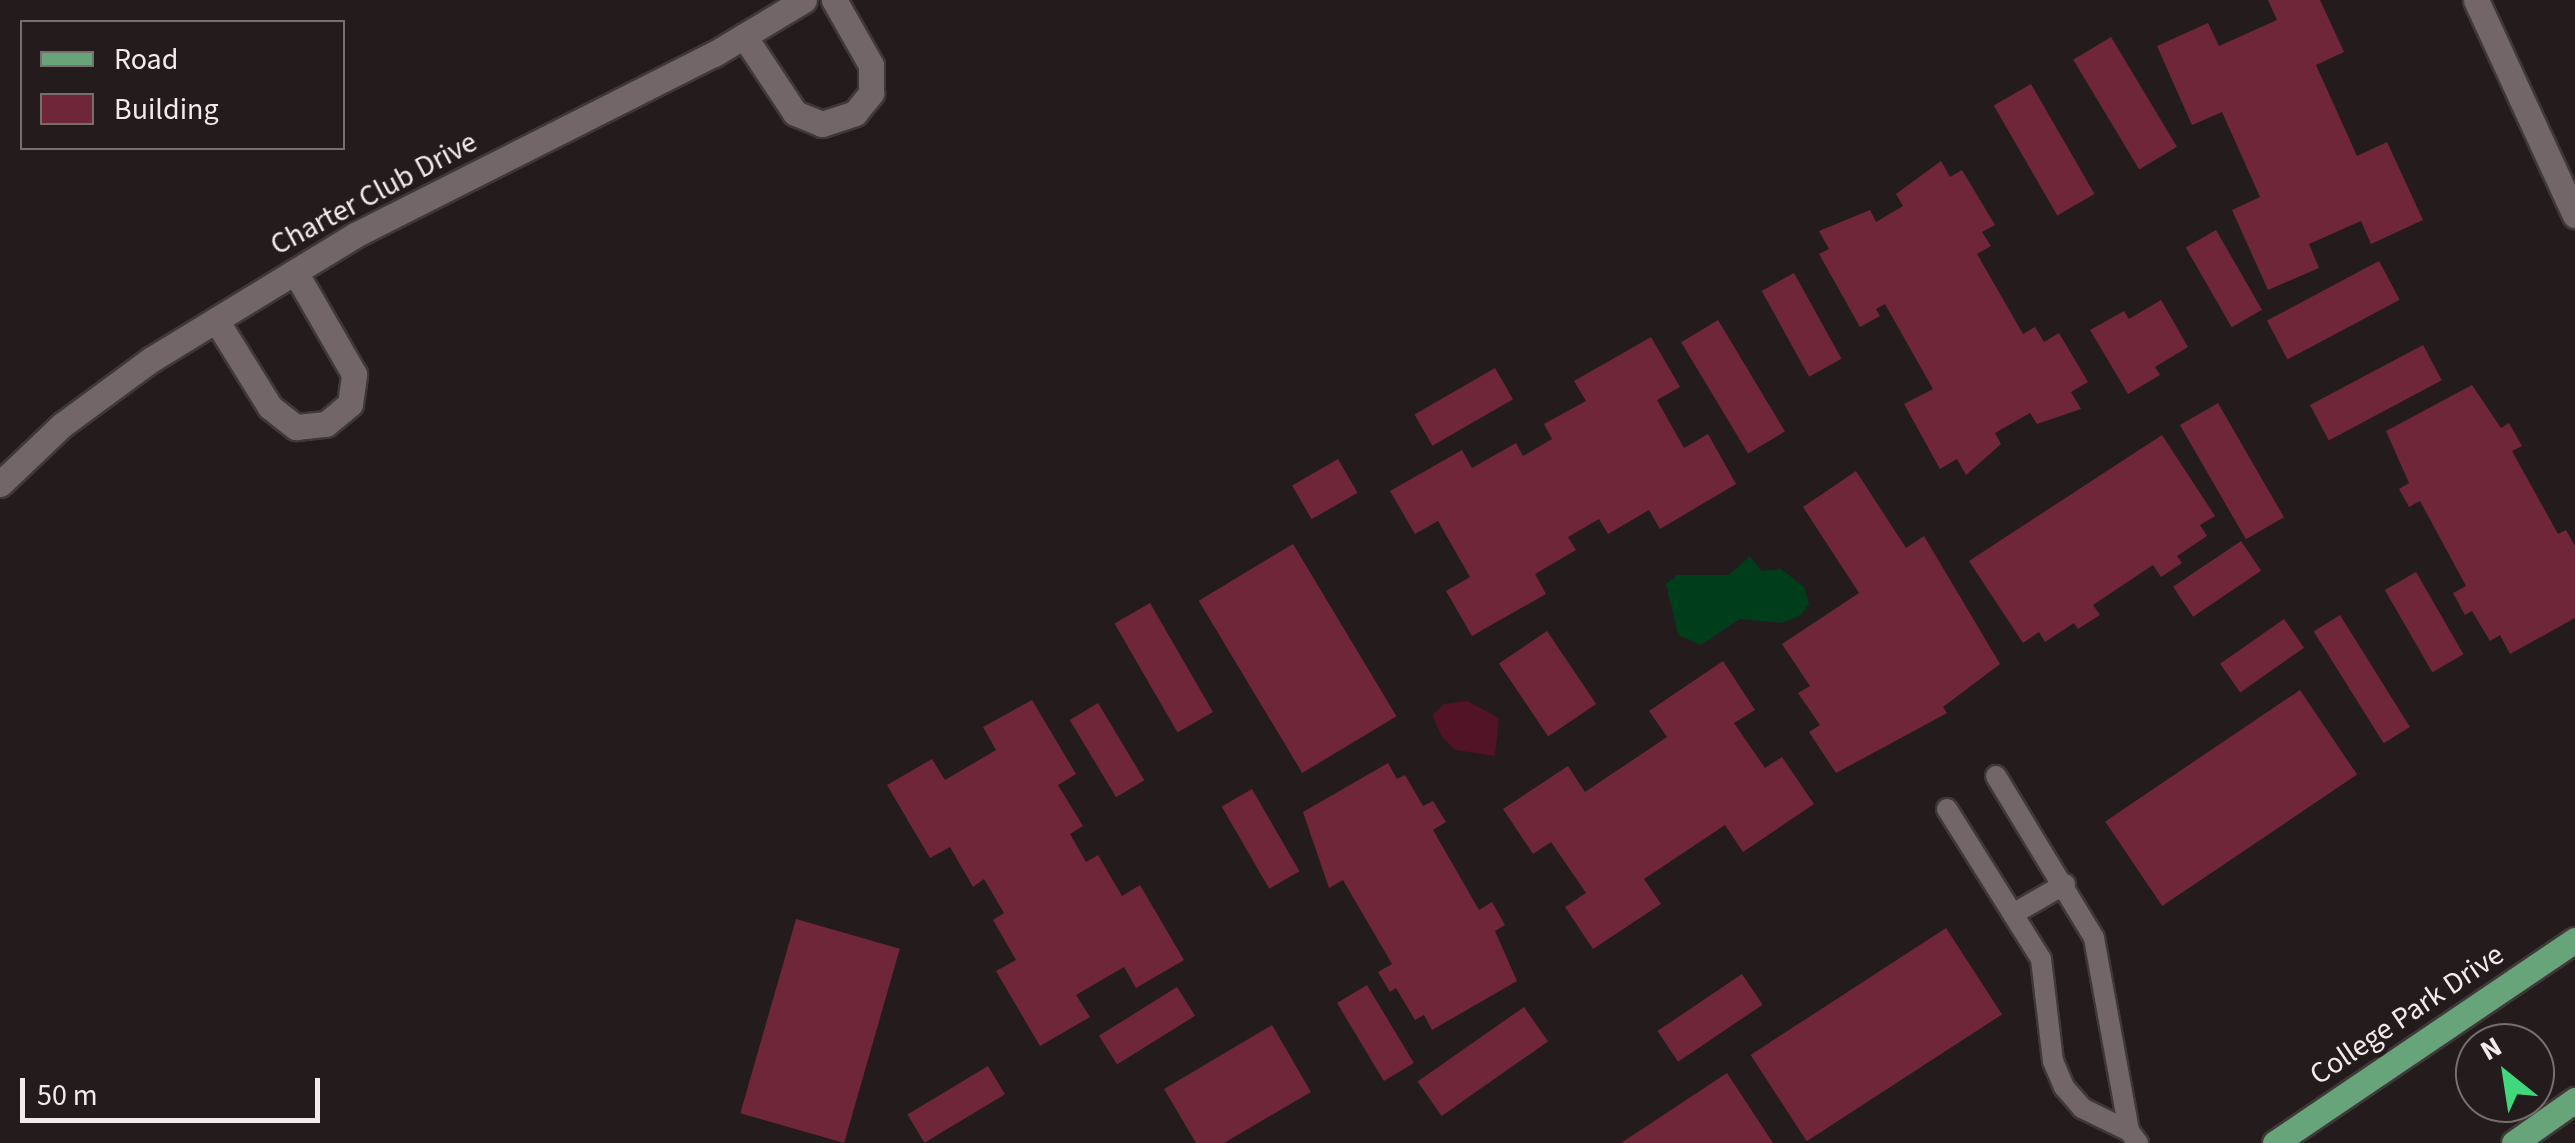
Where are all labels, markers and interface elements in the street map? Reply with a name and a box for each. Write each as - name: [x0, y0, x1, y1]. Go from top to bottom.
- legend: [20, 20, 345, 150]
- text: Road: [114, 38, 178, 81]
- text: Building: [114, 88, 219, 131]
- street label: Charter Club Drive: [265, 124, 483, 264]
- street label: College Park Drive: [2303, 937, 2511, 1093]
- north arrow: [2455, 1023, 2555, 1123]
- text: N: [2473, 1027, 2509, 1071]
- scale bar: [25, 1058, 325, 1120]
- text: 50 m: [37, 1074, 98, 1117]

